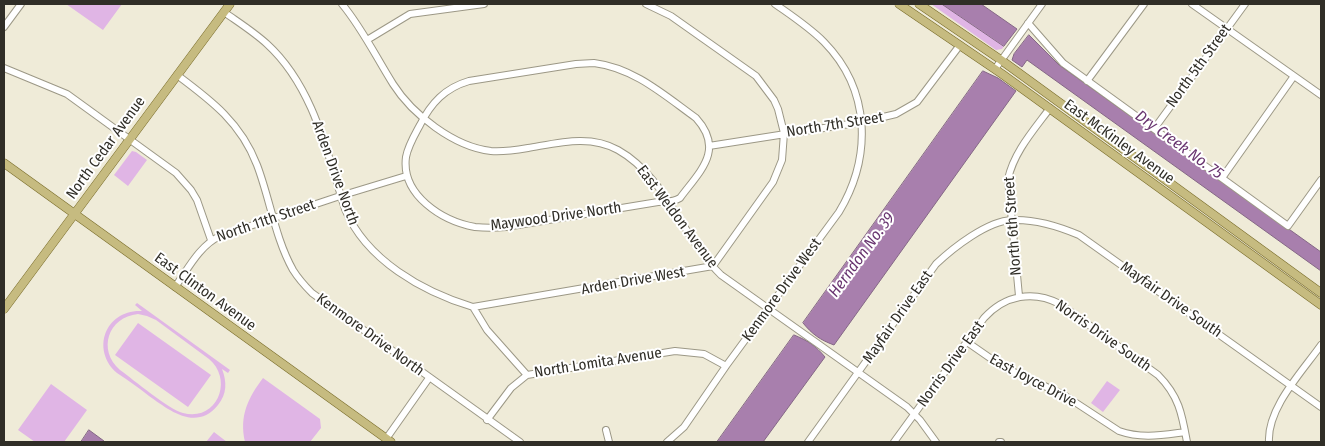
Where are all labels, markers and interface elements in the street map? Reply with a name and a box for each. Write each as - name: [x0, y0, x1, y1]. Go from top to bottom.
- street label: North 5th Street: [1163, 21, 1235, 111]
- street label: North Cedar Avenue: [63, 93, 149, 203]
- street label: East McKinley Avenue: [1060, 96, 1178, 188]
- water label: Dry Creek No. 75: [1131, 107, 1227, 183]
- street label: North 7th Street: [785, 108, 885, 142]
- street label: Arden Drive North: [308, 118, 362, 228]
- street label: East Weldon Avenue: [633, 162, 721, 272]
- street label: North 6th Street: [1001, 176, 1025, 276]
- street label: North 11th Street: [214, 196, 318, 246]
- street label: Maywood Drive North: [489, 199, 623, 235]
- water label: Herndon No. 39: [825, 209, 899, 301]
- street label: Kenmore Drive West: [738, 235, 826, 345]
- street label: East Clinton Avenue: [151, 249, 259, 335]
- street label: Mayfair Drive South: [1117, 258, 1225, 342]
- street label: Arden Drive West: [580, 263, 686, 299]
- street label: Mayfair Drive East: [859, 267, 937, 367]
- street label: Kenmore Drive North: [313, 290, 427, 380]
- street label: Norris Drive South: [1052, 296, 1154, 376]
- street label: Norris Drive East: [914, 318, 988, 410]
- street label: North Lomita Avenue: [533, 344, 663, 382]
- street label: East Joyce Drive: [986, 350, 1080, 412]

